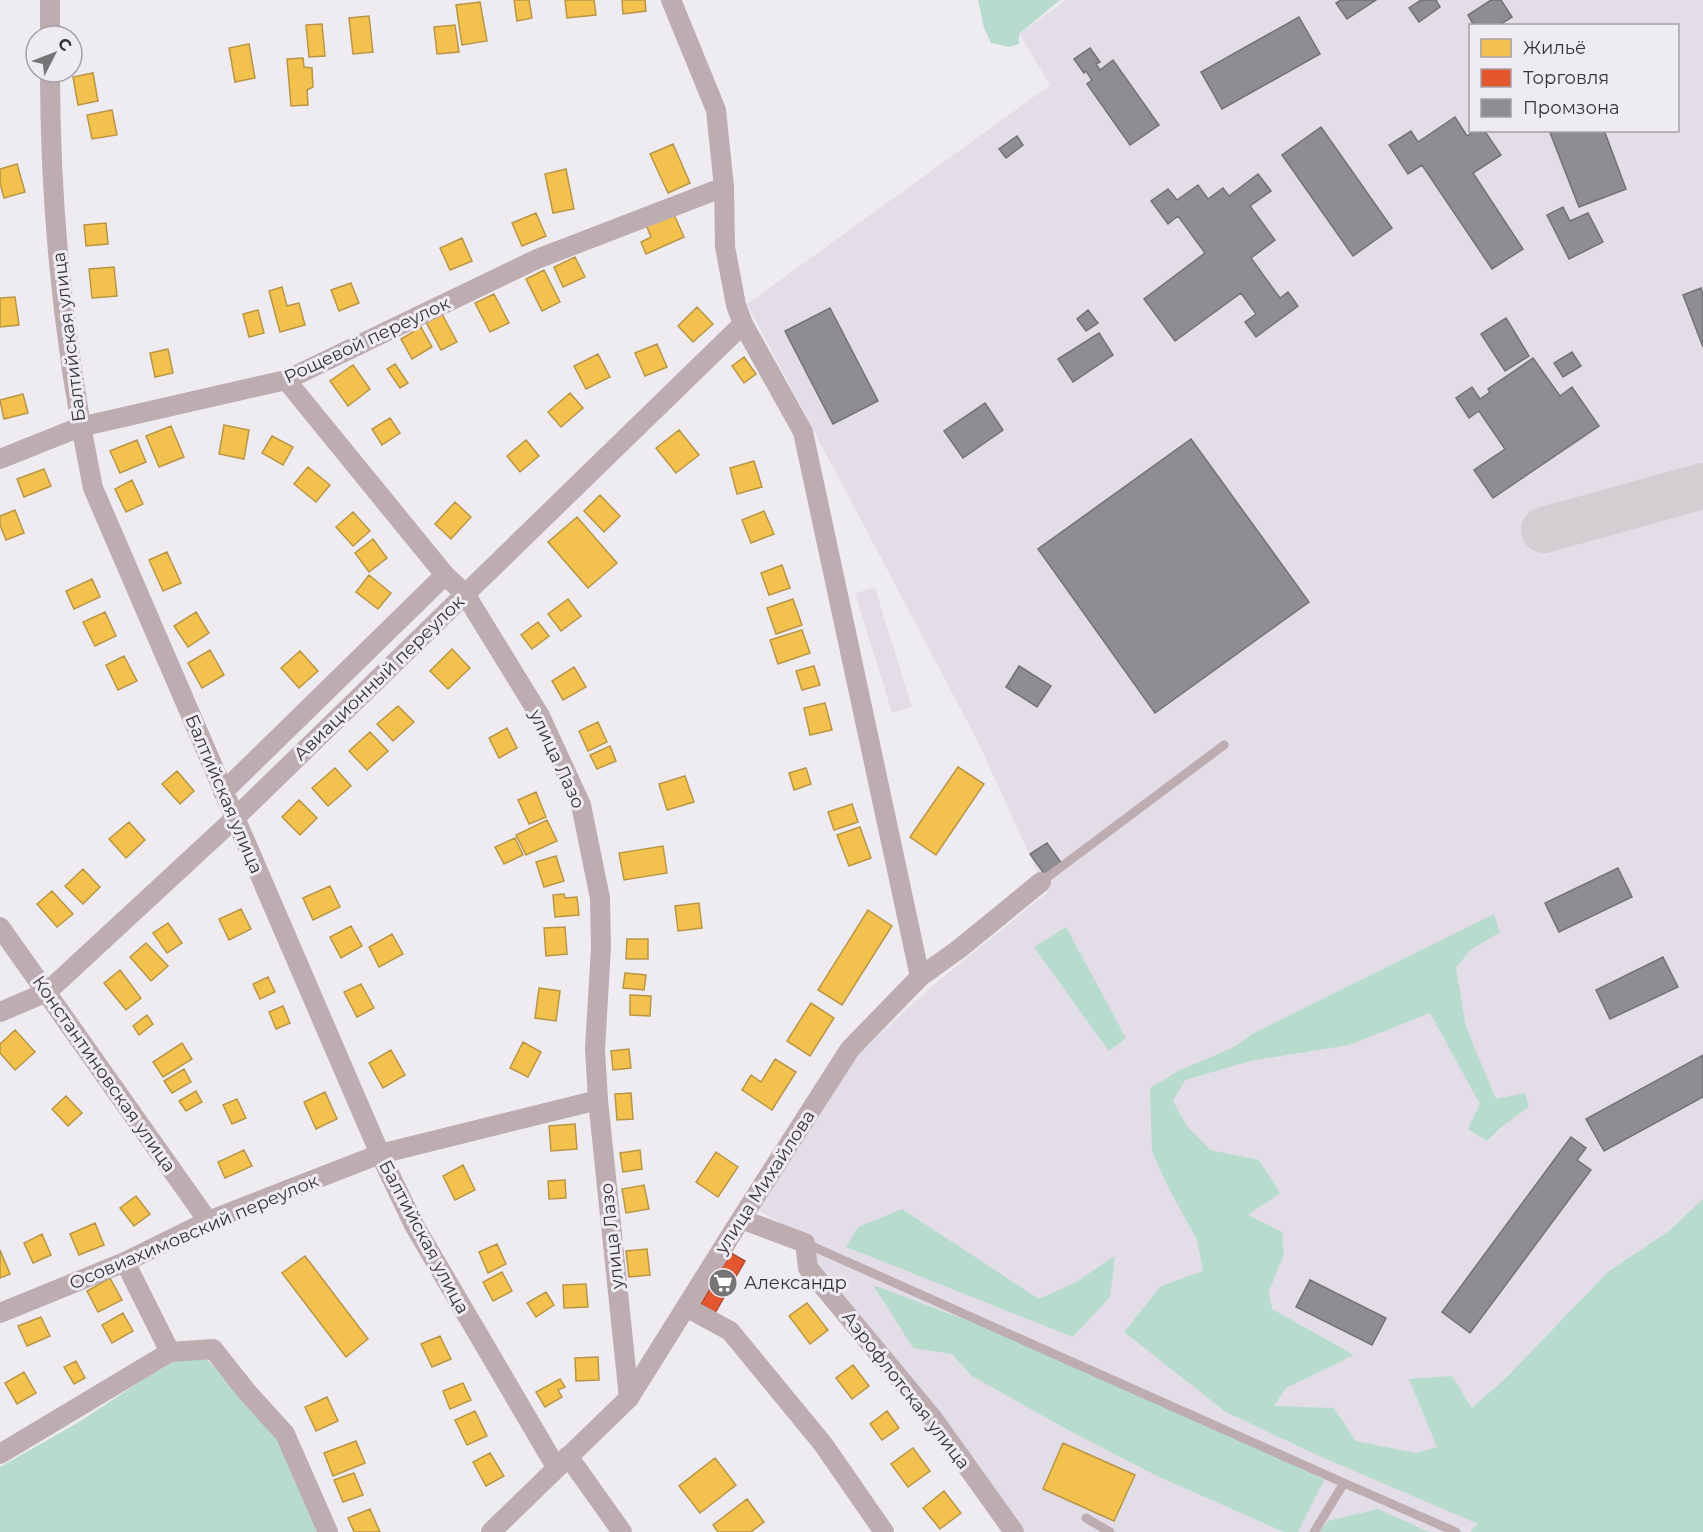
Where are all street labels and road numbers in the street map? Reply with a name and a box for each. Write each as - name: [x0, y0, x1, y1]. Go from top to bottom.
- street label: Балтийская улица: [48, 251, 90, 423]
- street label: Рощевой переулок: [280, 292, 454, 388]
- street label: Авиационный переулок: [289, 590, 469, 765]
- street label: улица Лазо: [524, 705, 589, 812]
- street label: Балтийская улица: [180, 711, 268, 877]
- street label: Константиновская улица: [28, 971, 180, 1177]
- street label: улица Михайлова: [710, 1106, 820, 1259]
- street label: Балтийская улица: [374, 1156, 474, 1318]
- street label: Осовиахимовский переулок: [66, 1169, 322, 1295]
- street label: улица Лазо: [595, 1182, 629, 1291]
- street label: Аэрофлотская улица: [837, 1306, 975, 1474]

